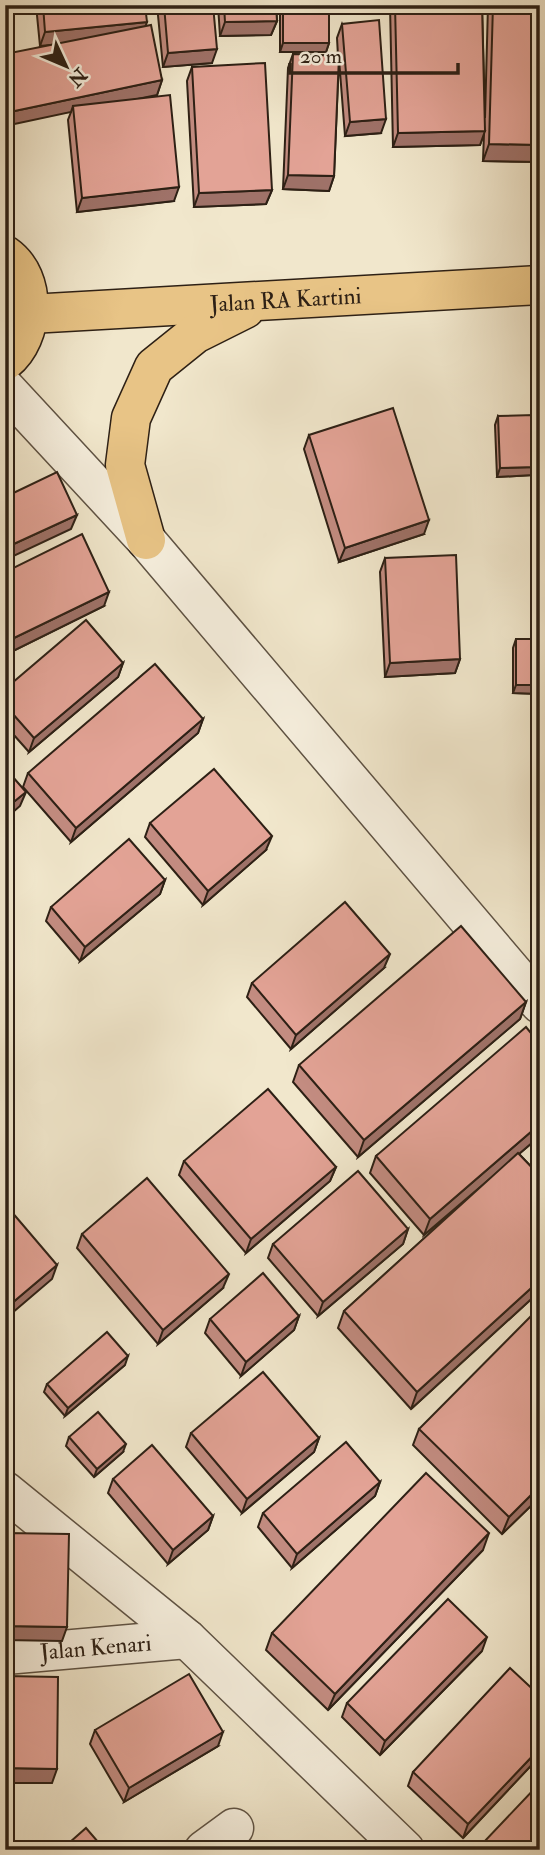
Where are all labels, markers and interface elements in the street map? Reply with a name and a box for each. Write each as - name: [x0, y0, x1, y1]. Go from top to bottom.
- north arrow: [32, 32, 102, 102]
- scale bar: [290, 32, 458, 76]
- text: 20 m: [300, 43, 342, 70]
- text: N: [62, 62, 93, 92]
- street label: Jalan RA Kartini: [208, 281, 362, 319]
- street label: Jalan Kenari: [38, 1628, 153, 1667]

